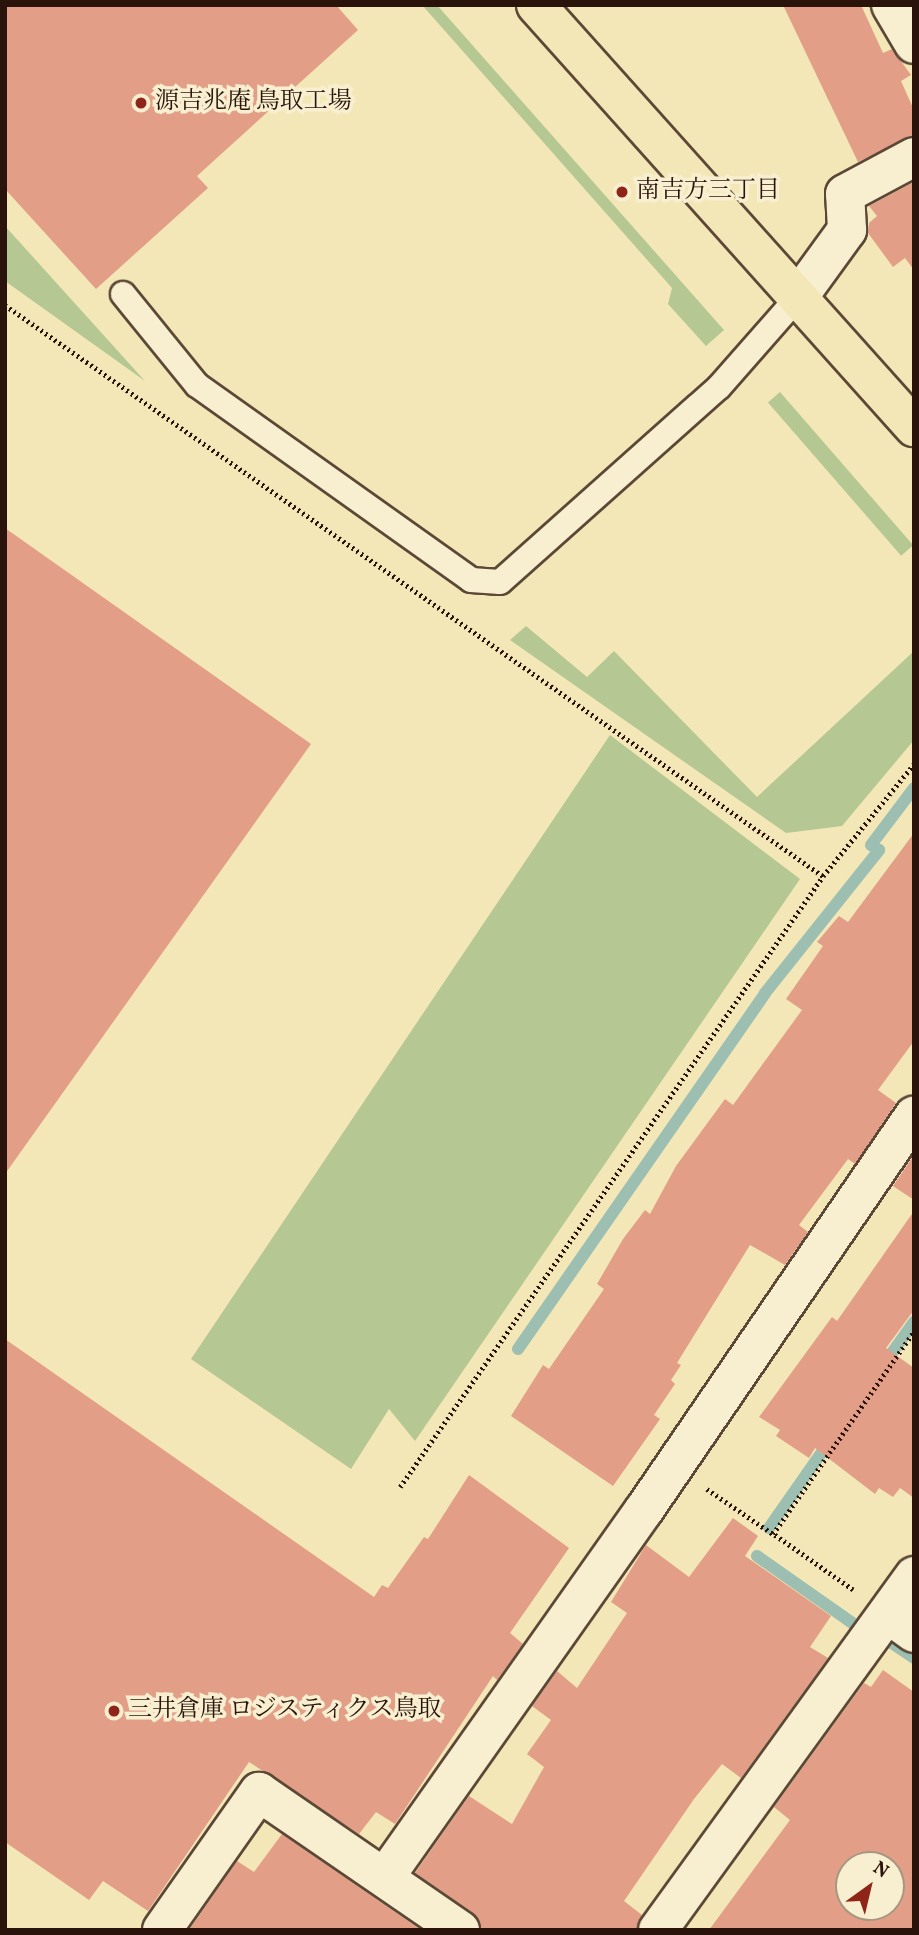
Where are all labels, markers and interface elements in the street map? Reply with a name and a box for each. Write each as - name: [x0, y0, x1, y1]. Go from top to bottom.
- place label: 源吉兆庵 鳥取工場: [155, 89, 352, 117]
- marker: 源吉兆庵 鳥取工場: [133, 95, 149, 111]
- place label: 南吉方三丁目: [636, 178, 780, 206]
- marker: 南吉方三丁目: [614, 184, 630, 200]
- place label: 三井倉庫 ロジスティクス鳥取: [128, 1697, 445, 1725]
- marker: 三井倉庫 ロジスティクス鳥取: [106, 1703, 122, 1719]
- north arrow: [835, 1851, 905, 1921]
- text: N: [868, 1856, 894, 1885]

